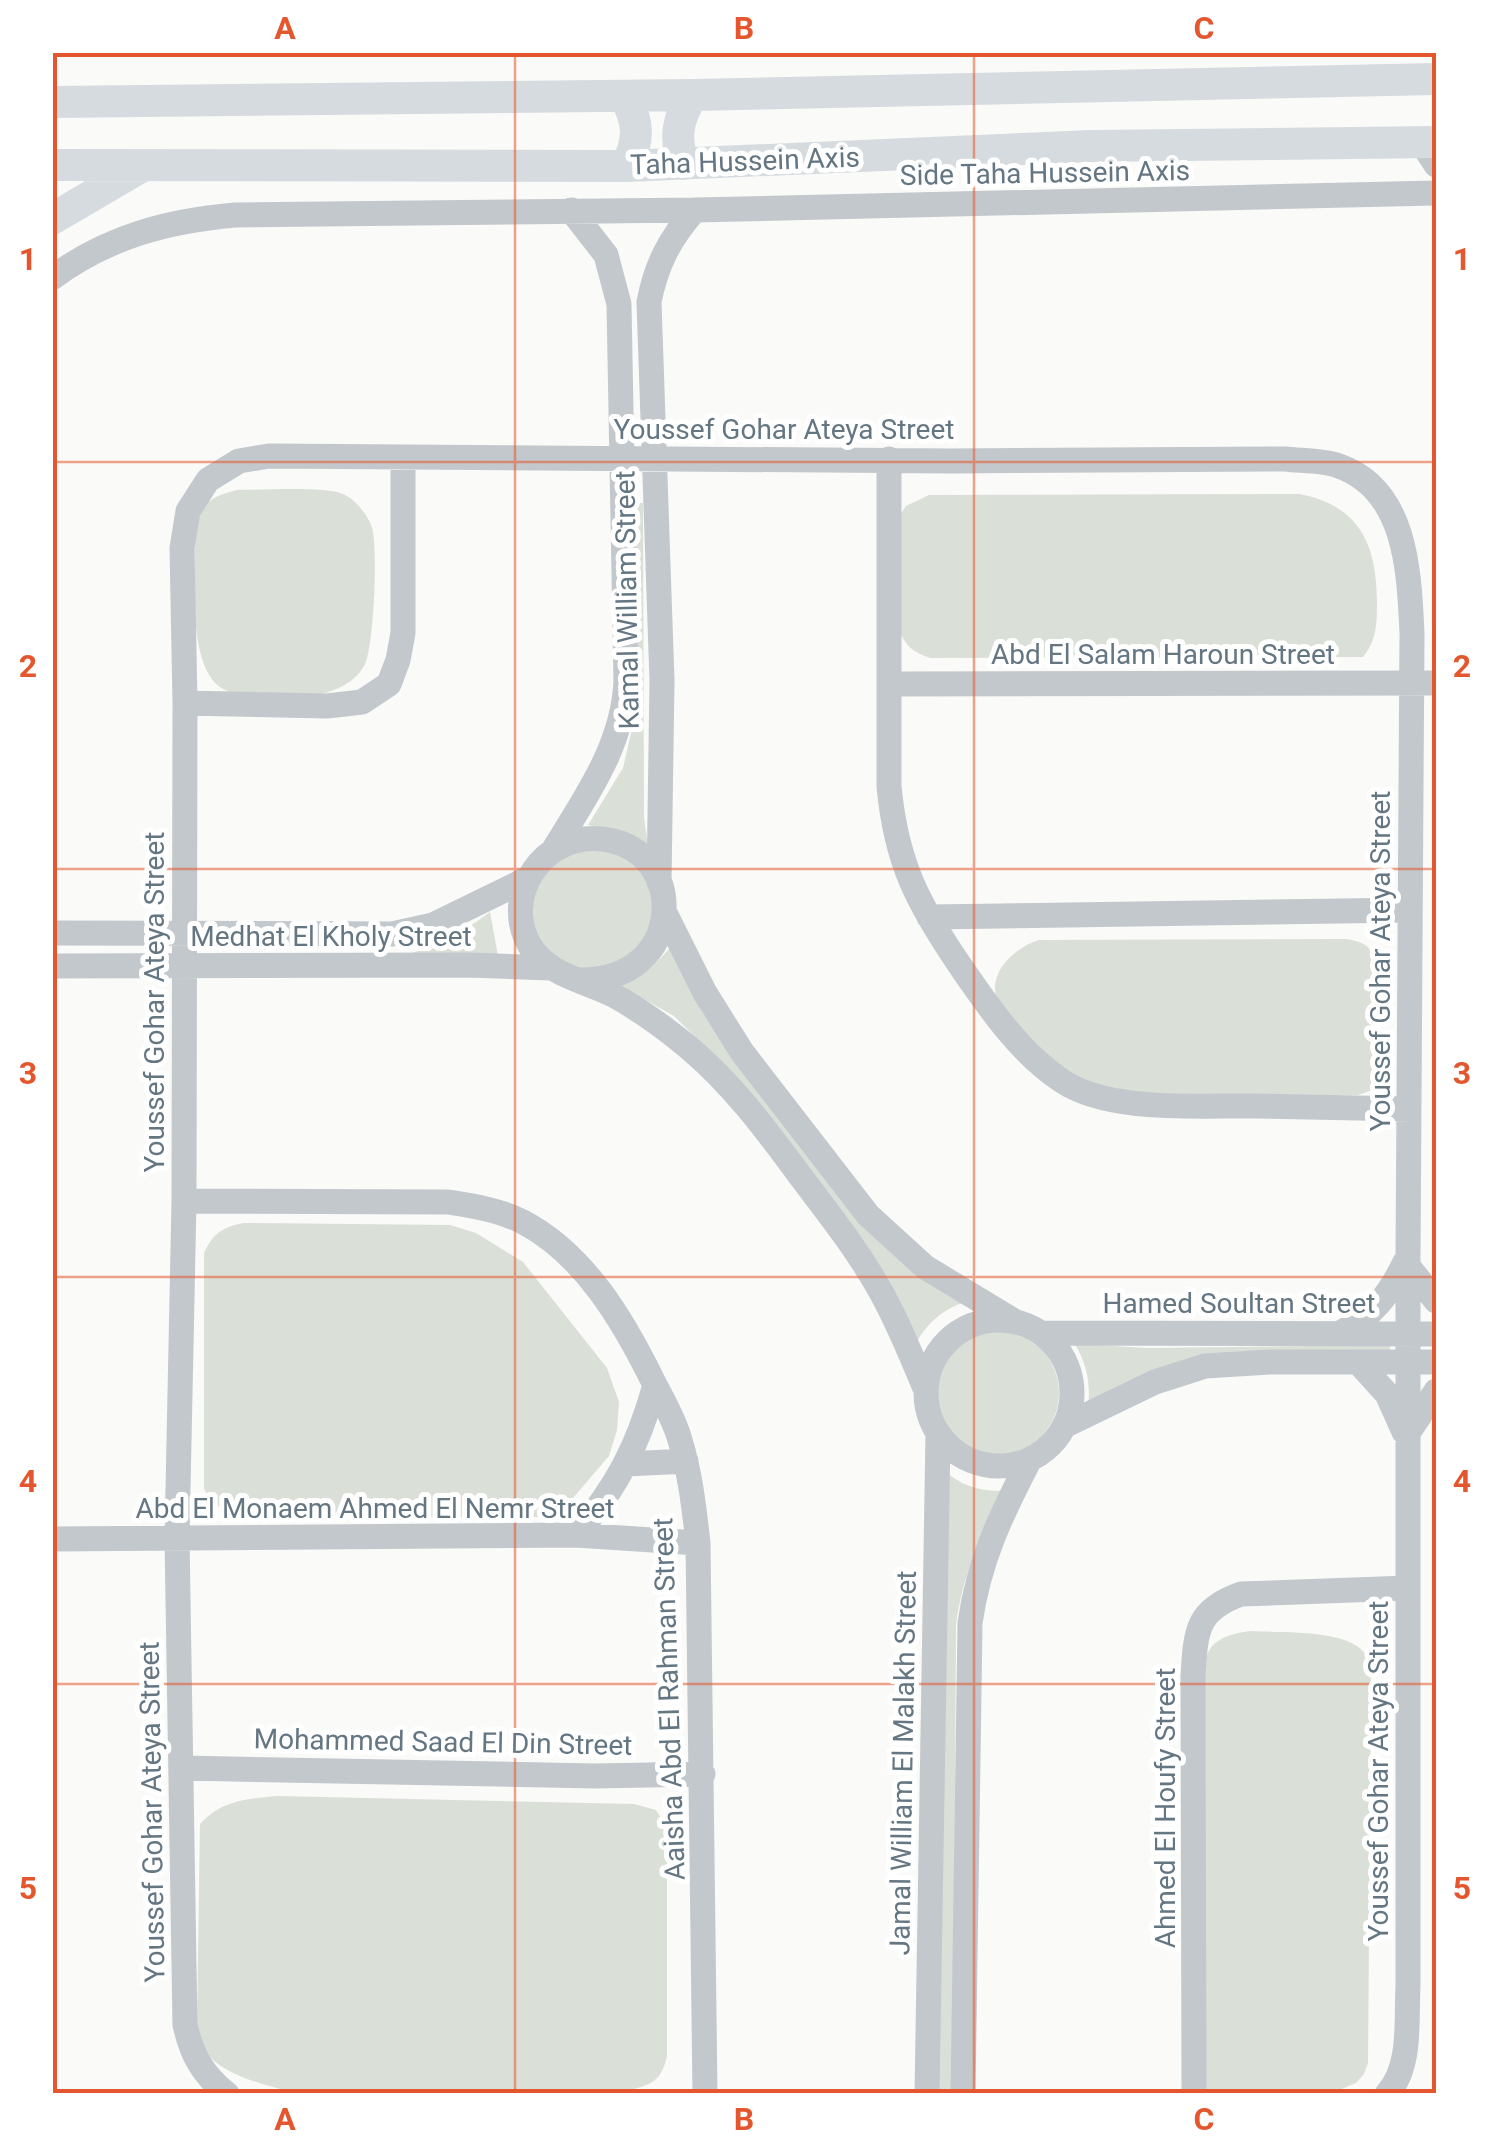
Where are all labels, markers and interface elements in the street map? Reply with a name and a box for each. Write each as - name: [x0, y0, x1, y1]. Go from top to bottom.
- text: A: [274, 9, 296, 47]
- text: B: [734, 9, 754, 47]
- text: C: [1194, 9, 1214, 47]
- street label: Taha Hussein Axis: [630, 141, 860, 181]
- street label: Side Taha Hussein Axis: [900, 154, 1190, 192]
- text: 1: [19, 240, 37, 278]
- text: 1: [1453, 240, 1471, 278]
- street label: Youssef Gohar Ateya Street: [614, 413, 954, 446]
- street label: Kamal William Street: [608, 470, 646, 730]
- street label: Abd El Salam Haroun Street: [991, 638, 1335, 671]
- text: 2: [19, 647, 37, 685]
- text: 2: [1453, 647, 1471, 685]
- street label: Youssef Gohar Ateya Street: [1364, 791, 1397, 1131]
- street label: Youssef Gohar Ateya Street: [138, 832, 171, 1172]
- street label: Medhat El Kholy Street: [190, 920, 472, 953]
- text: 3: [19, 1054, 37, 1092]
- text: 3: [1453, 1054, 1471, 1092]
- street label: Hamed Soultan Street: [1103, 1287, 1375, 1320]
- text: 4: [19, 1462, 37, 1500]
- text: 4: [1453, 1462, 1471, 1500]
- street label: Abd El Monaem Ahmed El Nemr Street: [135, 1492, 615, 1525]
- street label: Aaisha Abd El Rahman Street: [646, 1517, 692, 1881]
- street label: Jamal William El Malakh Street: [883, 1570, 923, 1956]
- street label: Youssef Gohar Ateya Street: [1362, 1601, 1395, 1941]
- street label: Youssef Gohar Ateya Street: [133, 1641, 171, 1983]
- street label: Ahmed El Houfy Street: [1149, 1668, 1182, 1948]
- street label: Mohammed Saad El Din Street: [253, 1722, 633, 1762]
- text: 5: [19, 1869, 37, 1907]
- text: 5: [1453, 1869, 1471, 1907]
- text: A: [274, 2100, 296, 2138]
- text: B: [734, 2100, 754, 2138]
- text: C: [1194, 2100, 1214, 2138]

